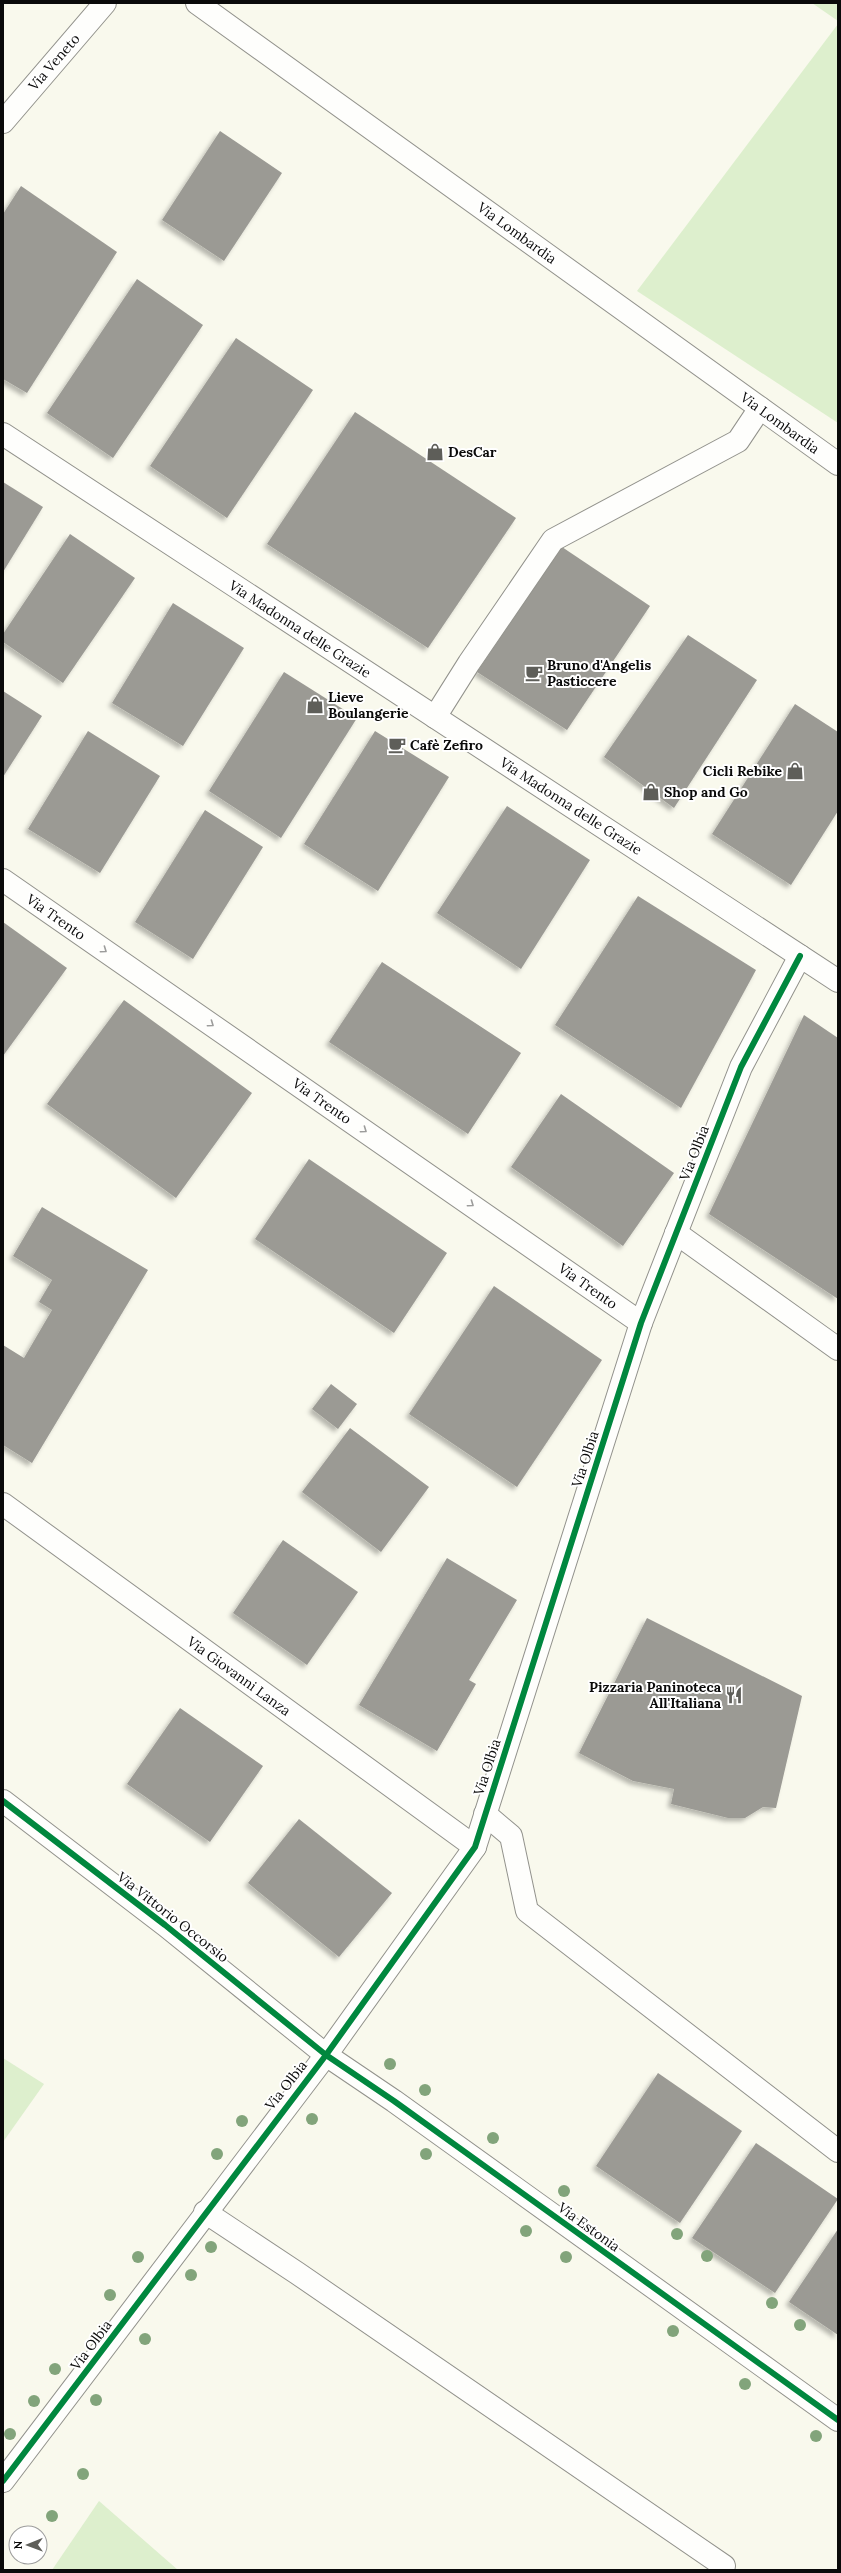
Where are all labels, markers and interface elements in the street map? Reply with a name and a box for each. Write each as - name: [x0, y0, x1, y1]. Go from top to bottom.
- street label: Via Veneto: [24, 30, 84, 95]
- street label: Via Lombardia: [473, 198, 560, 268]
- street label: Via Lombardia: [736, 388, 823, 458]
- shop icon: DesCar: [425, 442, 445, 462]
- place label: DesCar: [448, 443, 497, 461]
- street label: Via Madonna delle Grazie: [225, 576, 375, 682]
- place label: Bruno d'Angelis Pasticcere: [547, 656, 651, 690]
- cafe icon: Bruno d'Angelis Pasticcere: [524, 663, 544, 683]
- place label: Lieve Boulangerie: [328, 688, 409, 722]
- shop icon: Lieve Boulangerie: [305, 695, 325, 715]
- cafe icon: Cafè Zefiro: [387, 735, 407, 755]
- place label: Cafè Zefiro: [410, 736, 483, 754]
- street label: Via Madonna delle Grazie: [496, 753, 646, 859]
- shop icon: Cicli Rebike: [785, 761, 805, 781]
- place label: Cicli Rebike: [703, 762, 782, 780]
- shop icon: Shop and Go: [641, 782, 661, 802]
- place label: Shop and Go: [664, 783, 748, 801]
- street label: Via Trento: [22, 890, 89, 944]
- one-way arrow: [100, 945, 107, 953]
- one-way arrow: [207, 1019, 214, 1027]
- street label: Via Trento: [288, 1074, 355, 1128]
- street label: Via Olbia: [675, 1123, 713, 1184]
- one-way arrow: [359, 1125, 366, 1132]
- one-way arrow: [466, 1199, 473, 1206]
- street label: Via Trento: [554, 1259, 621, 1313]
- street label: Via Olbia: [567, 1429, 603, 1490]
- street label: Via Giovanni Lanza: [183, 1632, 294, 1720]
- place label: Pizzaria Paninoteca All'Italiana: [589, 1678, 722, 1712]
- restaurant icon: Pizzaria Paninoteca All'Italiana: [724, 1685, 744, 1705]
- street label: Via Olbia: [469, 1737, 505, 1798]
- street label: Via Vittorio Occorsio: [113, 1867, 232, 1966]
- street label: Via Olbia: [260, 2057, 311, 2114]
- street label: Via Estonia: [554, 2198, 624, 2256]
- street label: Via Olbia: [66, 2316, 116, 2374]
- north arrow: [8, 2525, 48, 2565]
- text: N: [11, 2540, 25, 2550]

